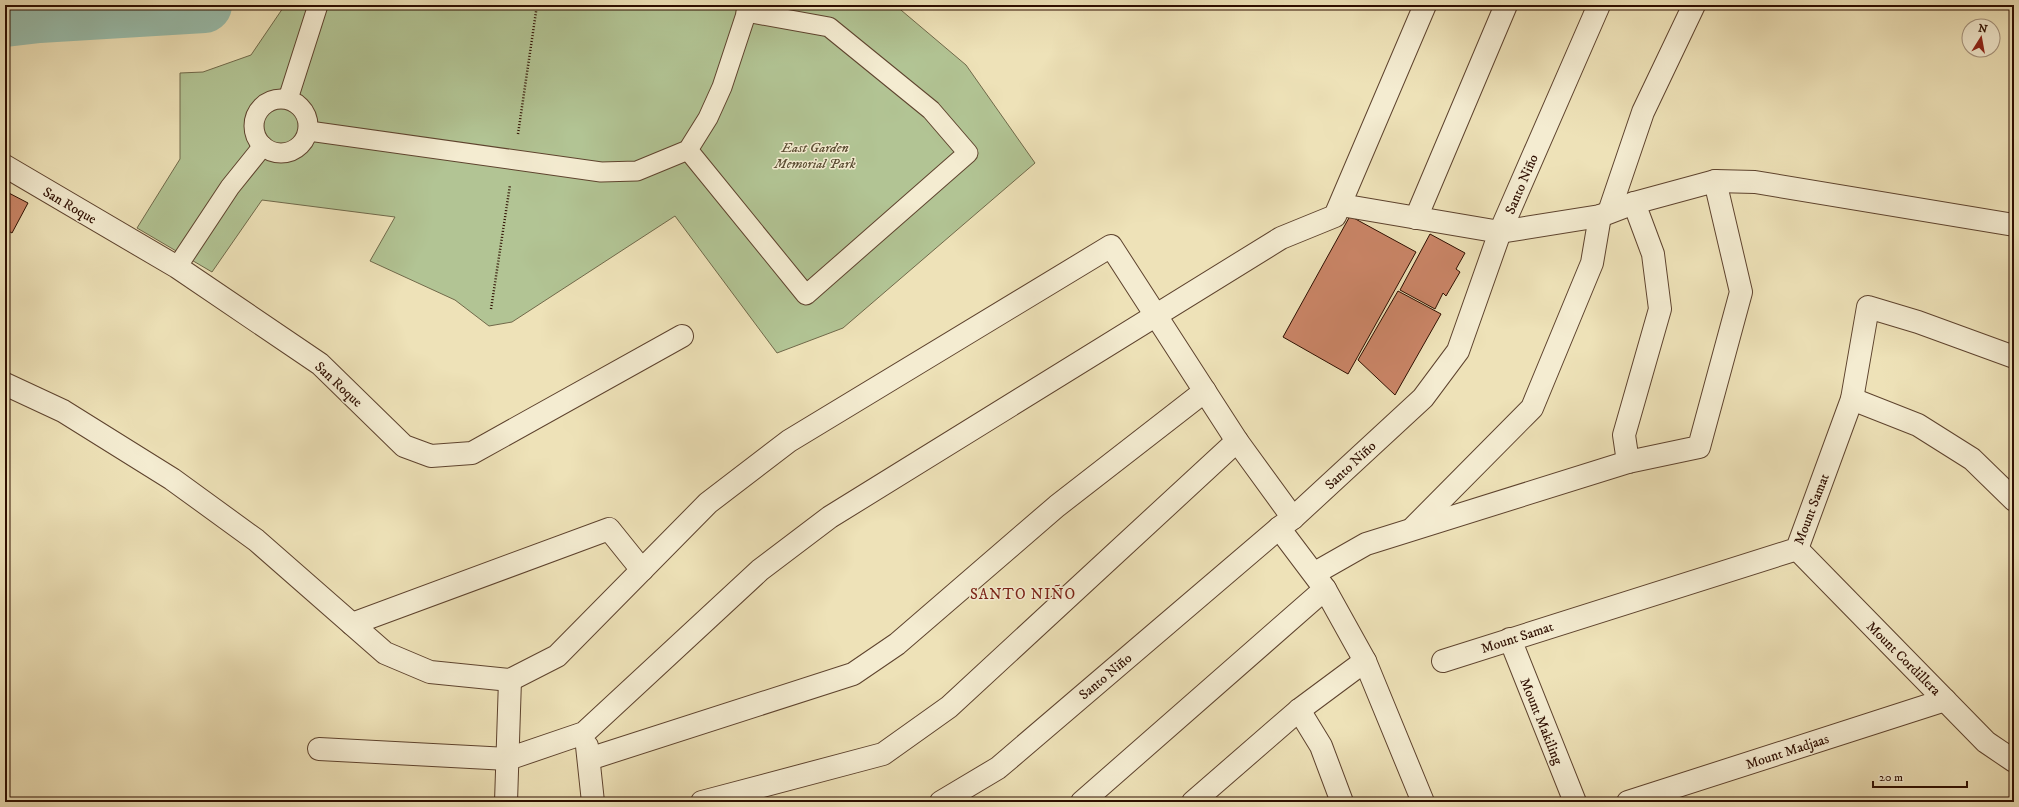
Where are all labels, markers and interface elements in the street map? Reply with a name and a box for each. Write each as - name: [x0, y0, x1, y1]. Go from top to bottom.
- north arrow: [1961, 18, 2001, 58]
- text: N: [1977, 21, 1988, 37]
- park label: East Garden Memorial Park: [773, 139, 856, 173]
- street label: Santo Niño: [1501, 151, 1543, 217]
- street label: San Roque: [39, 183, 100, 229]
- street label: San Roque: [311, 358, 366, 412]
- street label: Santo Niño: [1321, 437, 1380, 494]
- street label: Mount Samat: [1790, 471, 1834, 548]
- district label: SANTO NIÑO: [970, 584, 1076, 604]
- street label: Mount Samat: [1479, 618, 1556, 658]
- street label: Mount Cordillera: [1862, 618, 1944, 700]
- street label: Santo Niño: [1075, 649, 1136, 704]
- street label: Mount Makiling: [1515, 675, 1567, 768]
- street label: Mount Madjaas: [1743, 730, 1832, 774]
- scale bar: [1873, 763, 1967, 789]
- text: 20 m: [1879, 770, 1903, 785]

